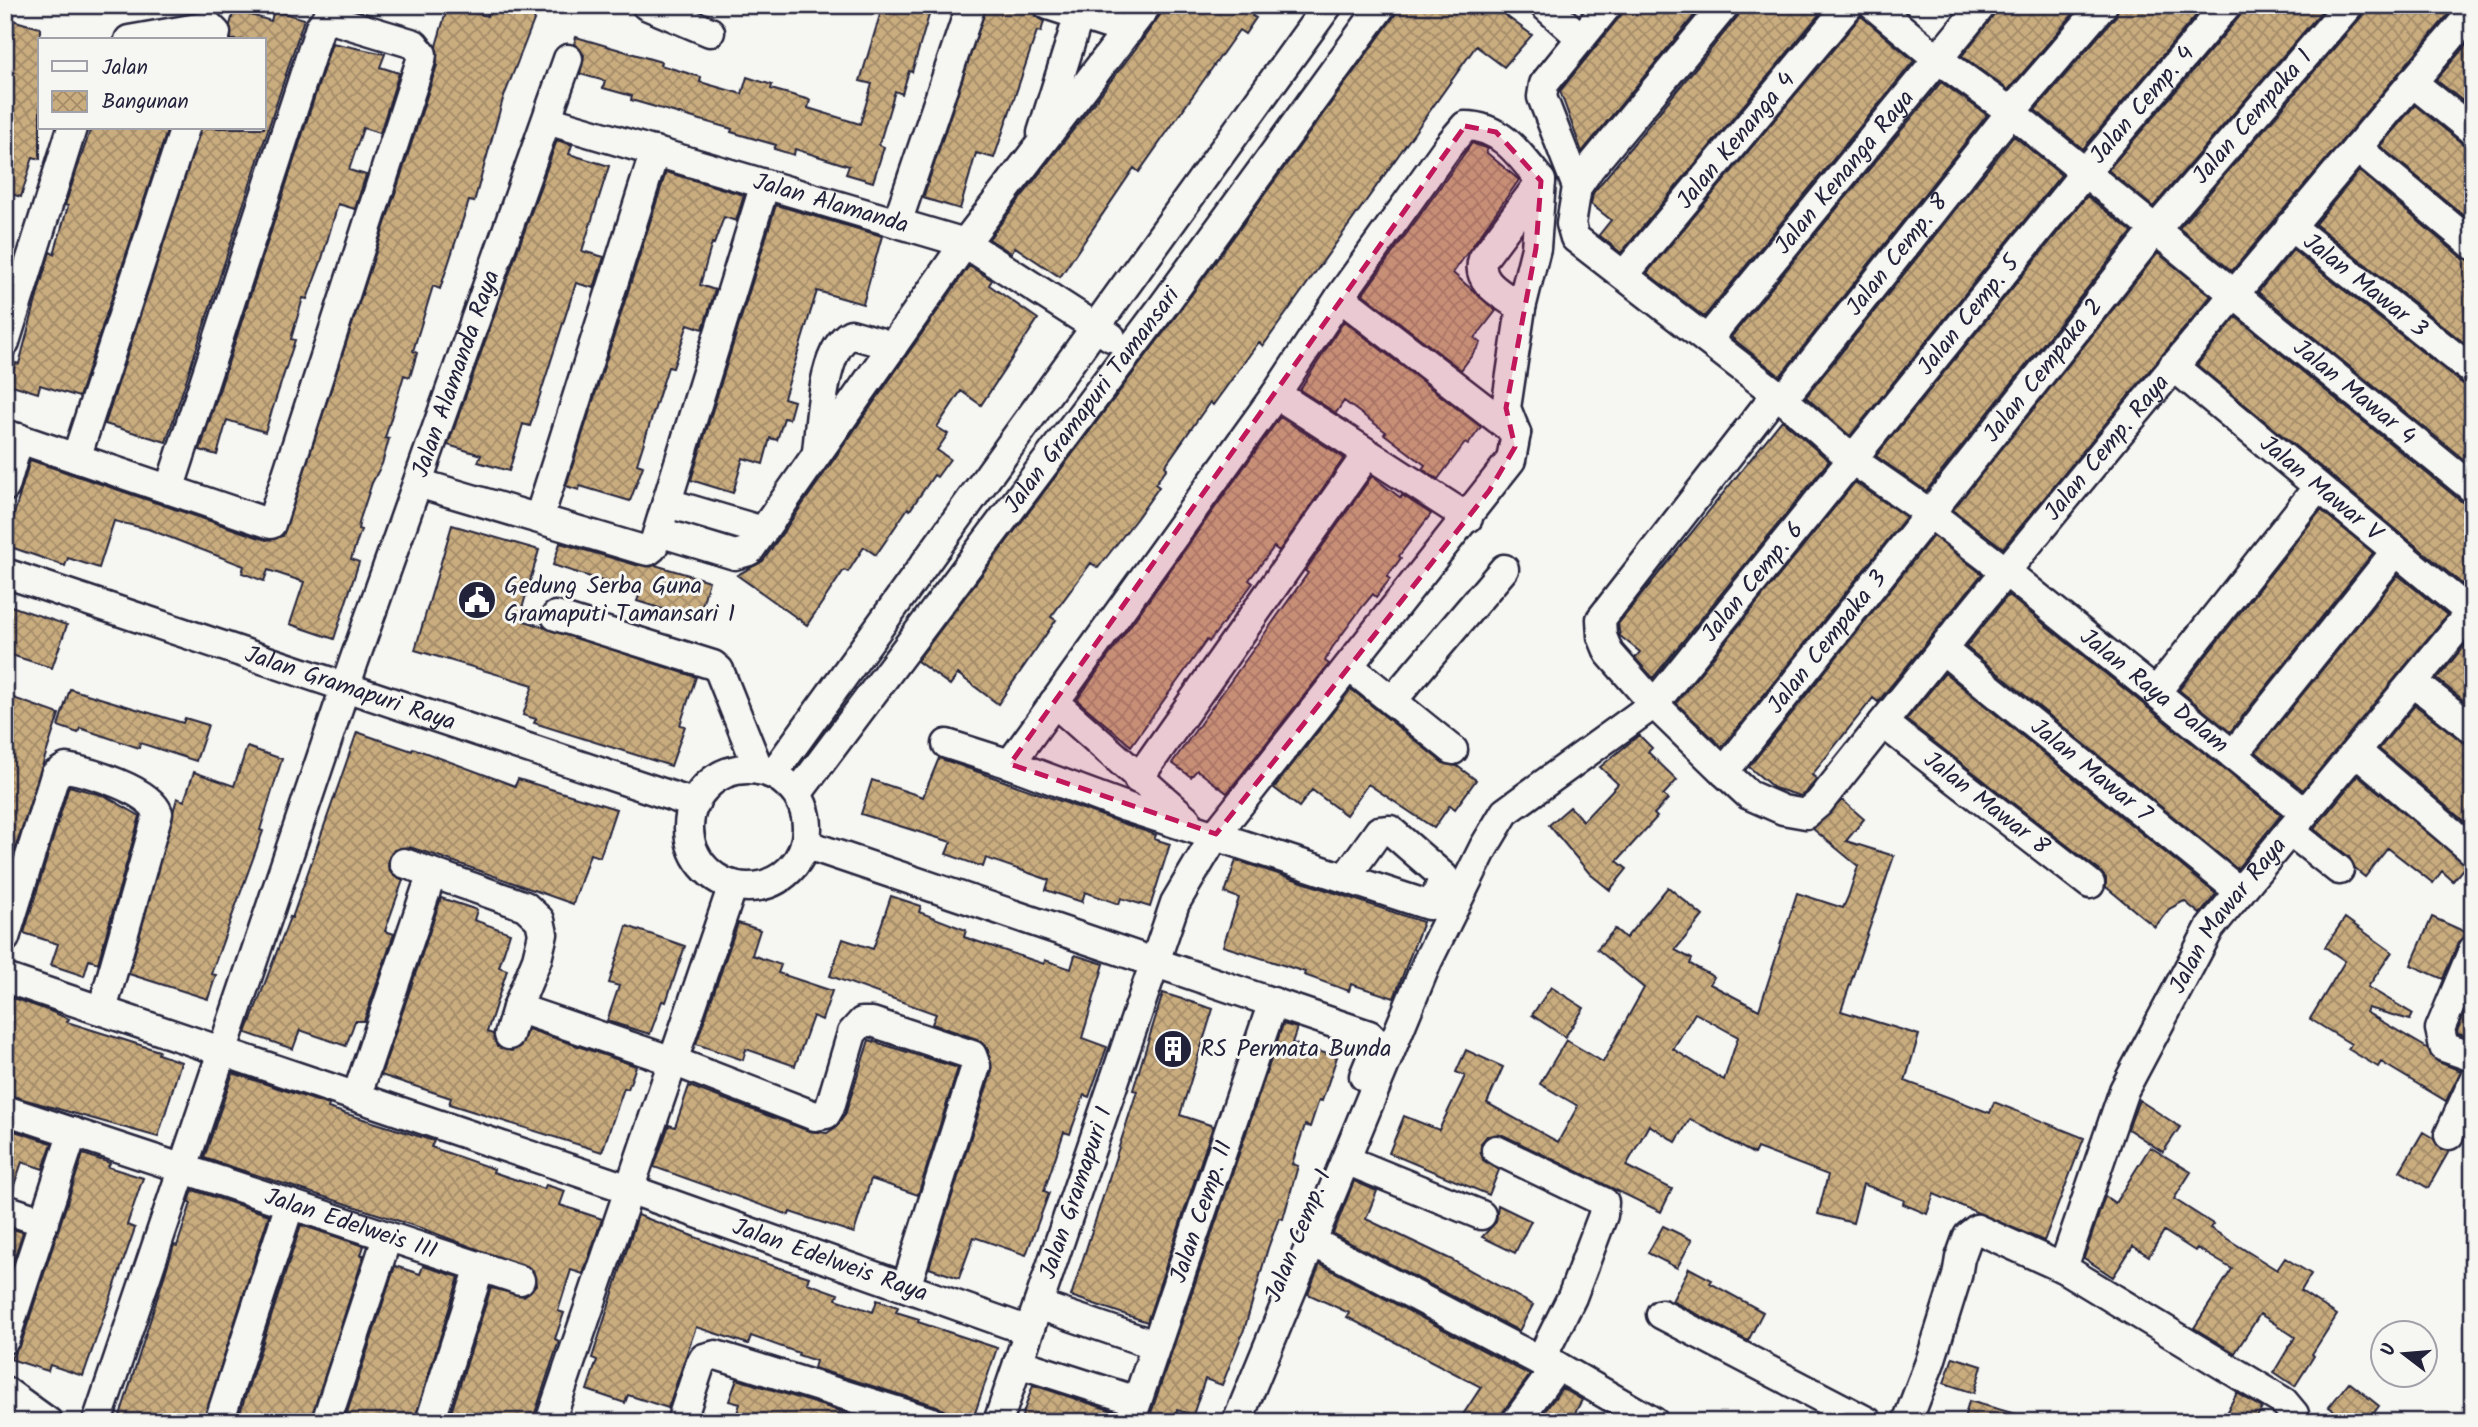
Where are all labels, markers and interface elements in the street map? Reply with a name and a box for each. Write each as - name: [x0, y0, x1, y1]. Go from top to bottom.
- street label: Jalan Cemp. 4: [2080, 36, 2205, 173]
- legend: [38, 38, 266, 130]
- street label: Jalan Cempaka 1: [2183, 40, 2323, 193]
- text: Jalan: [102, 52, 148, 85]
- street label: Jalan Kenanga 4: [1667, 63, 1805, 218]
- street label: Jalan Kenanga Raya: [1765, 81, 1924, 264]
- text: Bangunan: [102, 86, 189, 119]
- street label: Jalan Alamanda: [749, 162, 913, 245]
- street label: Jalan Cemp. 8: [1836, 185, 1959, 325]
- street label: Jalan Mawar 3: [2294, 223, 2437, 348]
- street label: Jalan Cemp. 5: [1908, 245, 2031, 384]
- street label: Jalan Alamanda Raya: [401, 265, 511, 483]
- street label: Jalan Gramapuri Tamansari: [994, 278, 1191, 522]
- street label: Jalan Cempaka 2: [1974, 290, 2113, 451]
- street label: Jalan Mawar 4: [2284, 330, 2425, 455]
- street label: Jalan Cemp. Raya: [2034, 365, 2180, 530]
- street label: Jalan Mawar V: [2251, 426, 2393, 553]
- street label: Jalan Cemp. 6: [1692, 513, 1814, 651]
- street label: Jalan Cempaka 3: [1758, 561, 1897, 723]
- place label: Gedung Serba Guna Gramaputi Tamansari 1: [504, 567, 735, 634]
- public building icon: Gedung Serba Guna Gramaputi Tamansari 1: [456, 579, 498, 621]
- street label: Jalan Raya Dalam: [2071, 619, 2237, 764]
- street label: Jalan Gramapuri Raya: [239, 635, 461, 742]
- street label: Jalan Mawar 7: [2021, 709, 2162, 833]
- street label: Jalan Mawar 8: [1915, 741, 2059, 866]
- street label: Jalan Mawar Raya: [2159, 828, 2297, 1001]
- building icon: RS Permata Bunda: [1152, 1028, 1194, 1070]
- place label: RS Permata Bunda: [1200, 1030, 1392, 1069]
- street label: Jalan Gramapuri I: [1029, 1101, 1124, 1284]
- street label: Jalan Cemp. II: [1159, 1135, 1244, 1288]
- street label: Jalan Cemp. I: [1255, 1164, 1343, 1308]
- street label: Jalan Edelweis III: [259, 1177, 442, 1271]
- street label: Jalan Edelweis Raya: [727, 1208, 933, 1313]
- north arrow: [2370, 1318, 2440, 1388]
- text: U: [2374, 1340, 2406, 1359]

